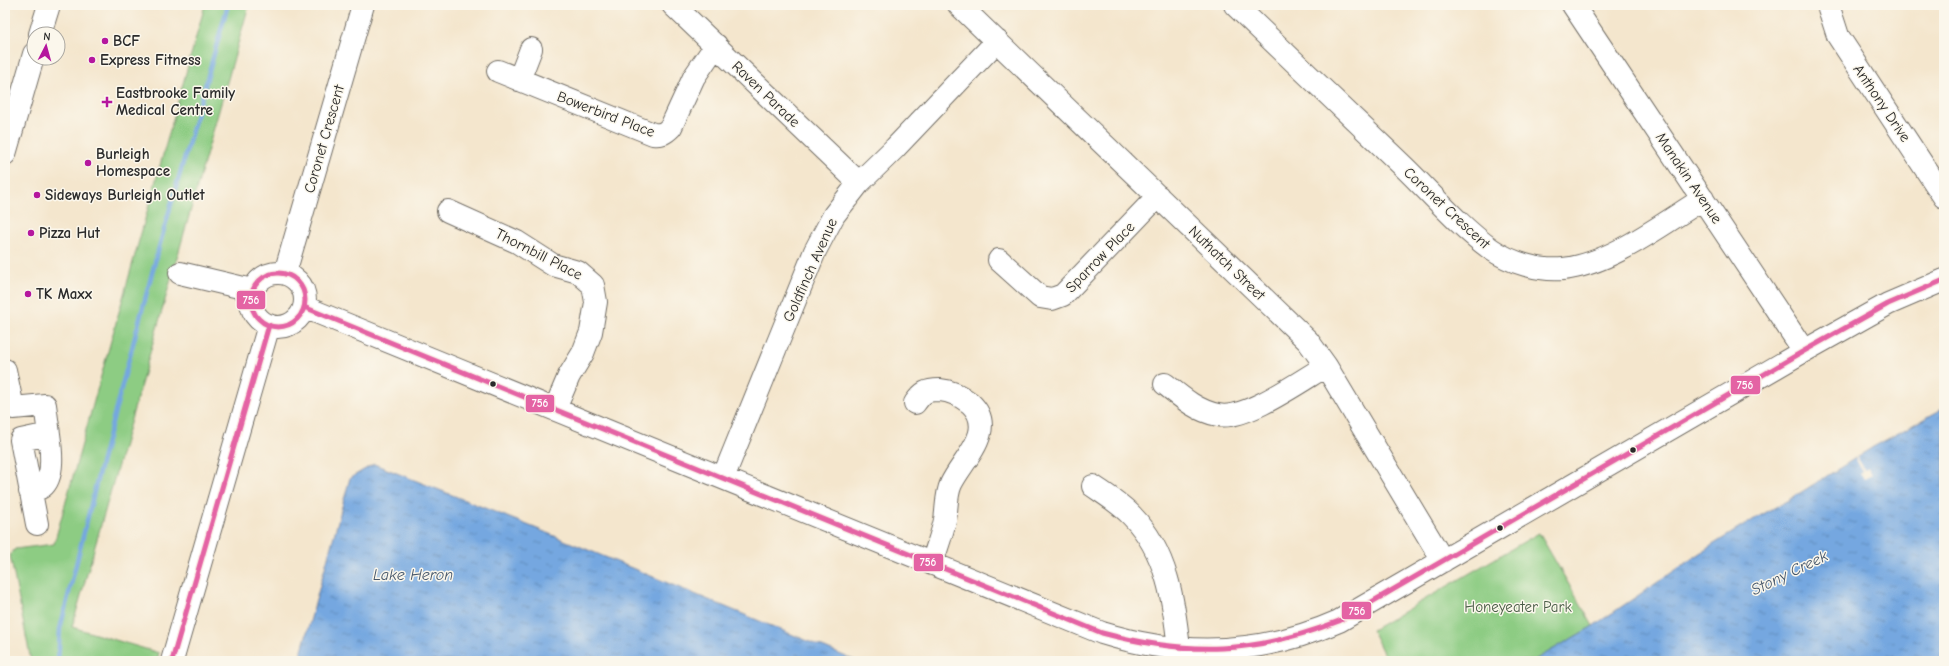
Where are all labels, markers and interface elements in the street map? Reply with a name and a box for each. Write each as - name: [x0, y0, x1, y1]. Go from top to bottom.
- north arrow: [26, 26, 66, 66]
- text: N: [43, 30, 51, 43]
- place label: BCF: [113, 32, 140, 50]
- marker: BCF: [100, 36, 110, 46]
- place label: Express Fitness: [100, 51, 201, 69]
- marker: Express Fitness: [87, 55, 97, 65]
- street label: Raven Parade: [728, 57, 804, 131]
- street label: Anthony Drive: [1849, 61, 1915, 146]
- street label: Coronet Crescent: [300, 82, 348, 195]
- place label: Eastbrooke Family Medical Centre: [116, 84, 235, 119]
- street label: Bowerbird Place: [555, 87, 658, 141]
- marker: Eastbrooke Family Medical Centre: [101, 96, 113, 108]
- street label: Manakin Avenue: [1652, 129, 1726, 227]
- place label: Burleigh Homespace: [96, 145, 170, 180]
- marker: Burleigh Homespace: [83, 158, 93, 168]
- street label: Coronet Crescent: [1400, 163, 1495, 253]
- place label: Sideways Burleigh Outlet: [45, 186, 206, 204]
- marker: Sideways Burleigh Outlet: [32, 190, 42, 200]
- street label: Goldfinch Avenue: [779, 215, 841, 325]
- street label: Sparrow Place: [1062, 217, 1139, 296]
- street label: Nuthatch Street: [1185, 222, 1269, 304]
- place label: Pizza Hut: [39, 224, 101, 242]
- street label: Thornbill Place: [492, 224, 586, 284]
- marker: Pizza Hut: [26, 228, 36, 238]
- place label: TK Maxx: [36, 285, 93, 303]
- marker: TK Maxx: [23, 289, 33, 299]
- line badge: 756: [236, 290, 266, 310]
- text: 756: [243, 294, 260, 307]
- line badge: 756: [1730, 375, 1761, 395]
- unlabelled marker: [488, 379, 498, 389]
- text: 756: [1737, 379, 1754, 392]
- line badge: 756: [525, 394, 555, 413]
- text: 756: [532, 397, 549, 410]
- unlabelled marker: [1628, 445, 1638, 455]
- unlabelled marker: [1495, 523, 1505, 533]
- water label: Stony Creek: [1748, 547, 1831, 599]
- line badge: 756: [913, 553, 944, 572]
- text: 756: [920, 556, 937, 569]
- water label: Lake Heron: [373, 566, 453, 584]
- park label: Honeyeater Park: [1464, 598, 1572, 616]
- line badge: 756: [1341, 601, 1372, 620]
- text: 756: [1349, 605, 1366, 618]

